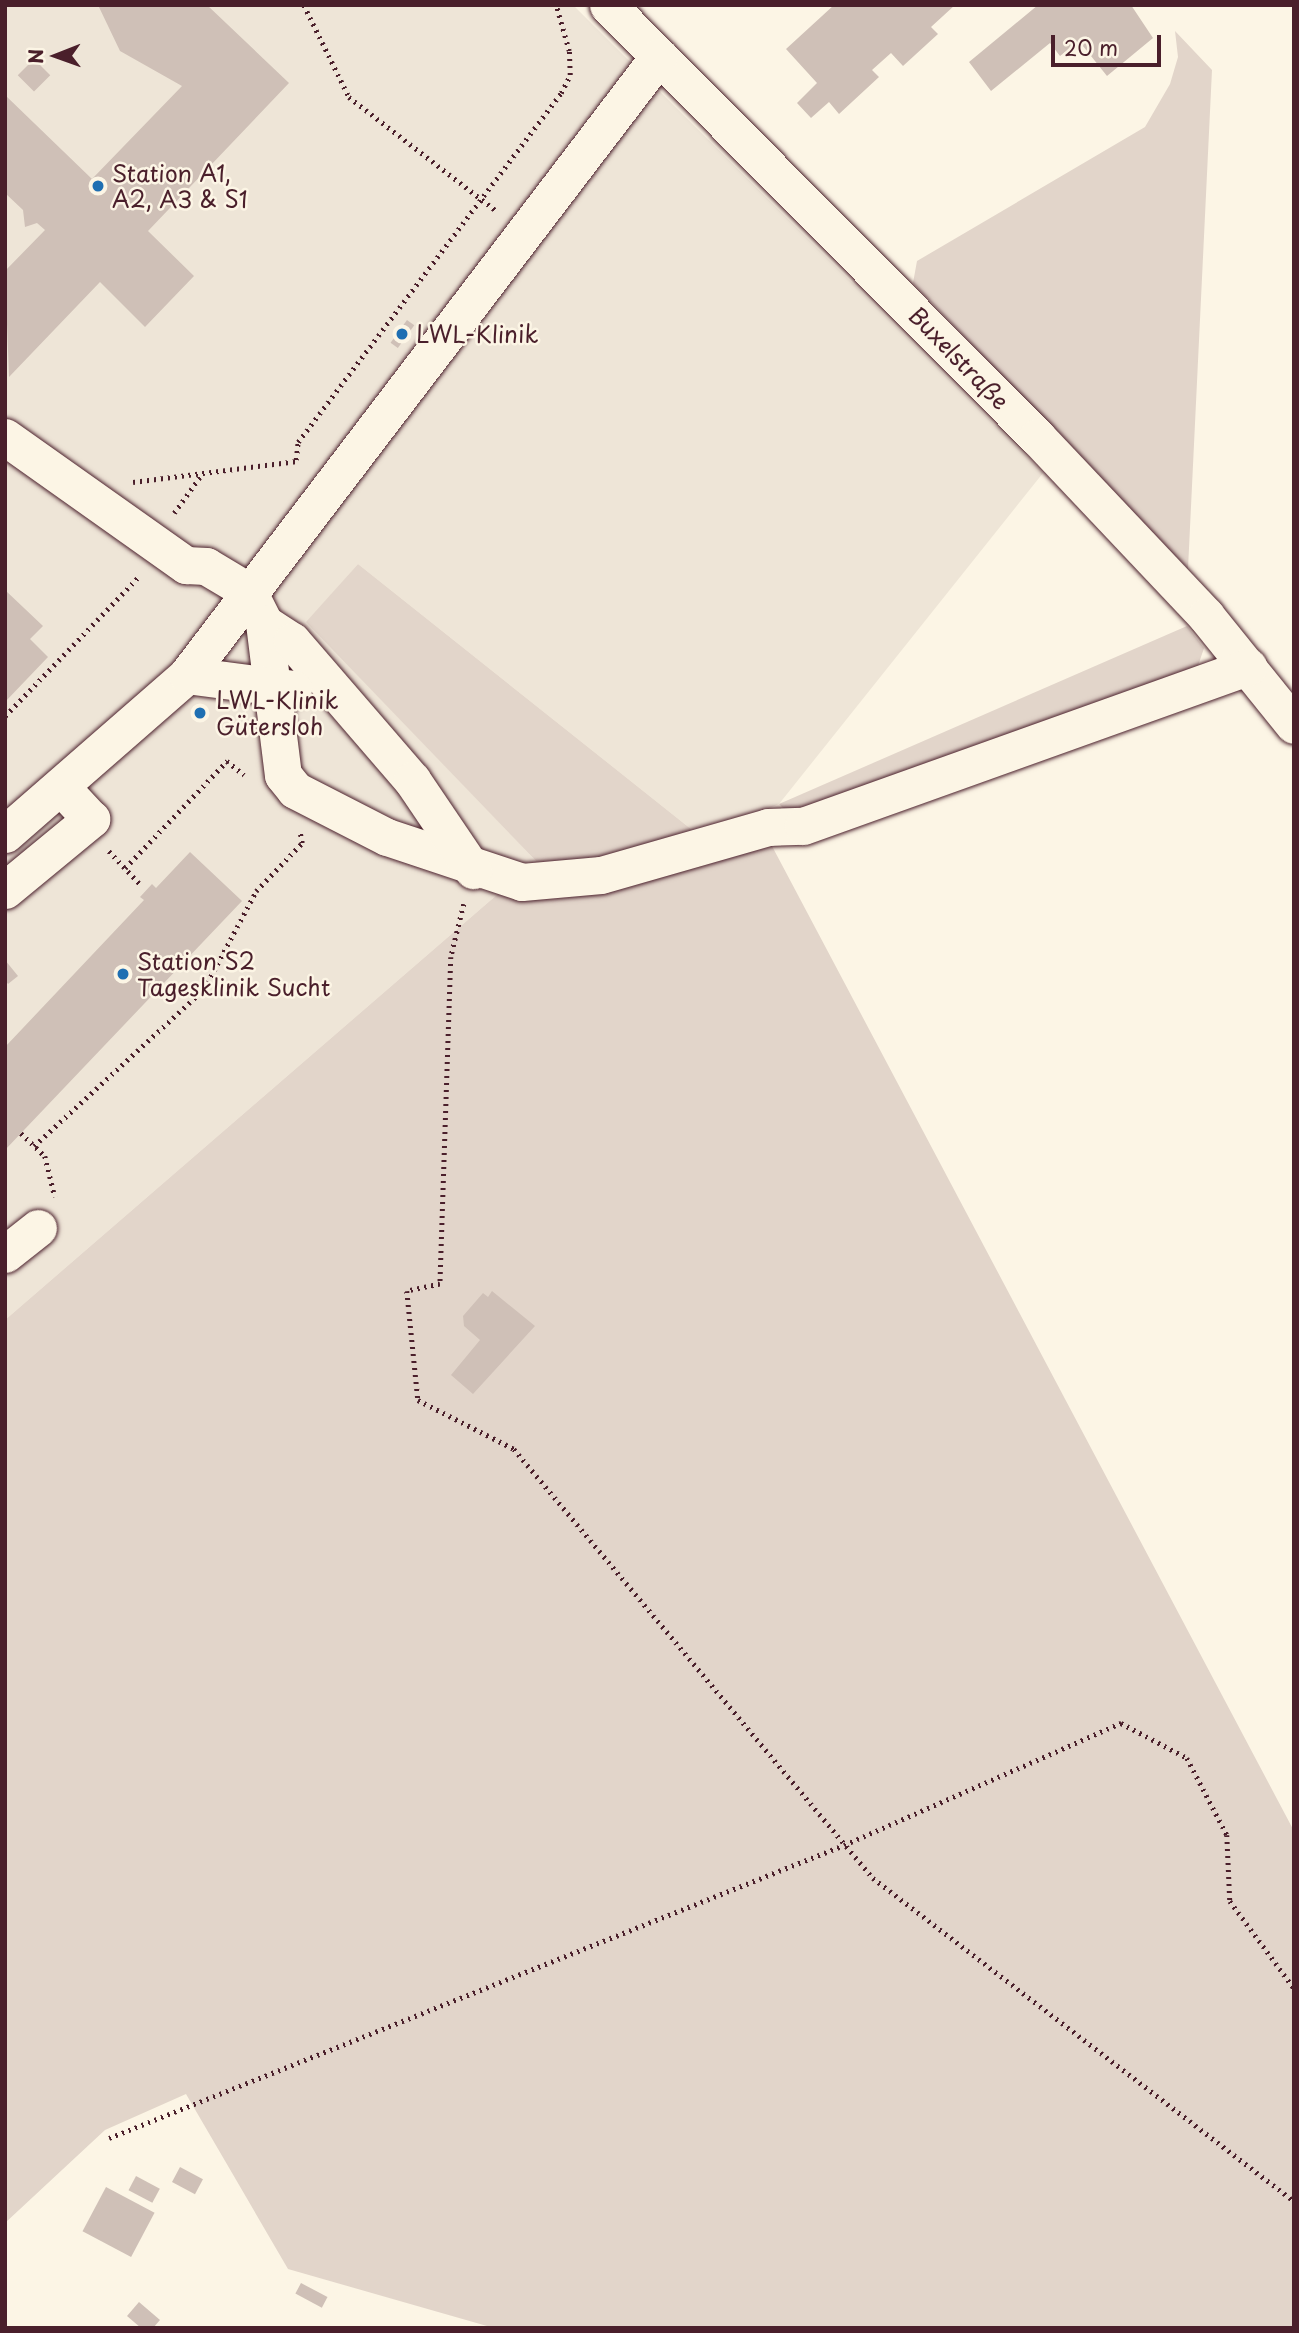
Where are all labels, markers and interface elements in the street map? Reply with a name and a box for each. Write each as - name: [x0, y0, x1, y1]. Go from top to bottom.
- north arrow: [21, 21, 91, 91]
- scale bar: [1054, 21, 1164, 65]
- text: 20 m: [1064, 31, 1118, 63]
- text: N: [21, 49, 49, 64]
- place label: Station A1, A2, A3 & S1: [112, 159, 248, 213]
- marker: Station A1, A2, A3 & S1: [90, 178, 106, 194]
- street label: Buxelstraße: [903, 301, 1015, 415]
- place label: LWL-Klinik: [416, 320, 538, 348]
- marker: LWL-Klinik: [394, 326, 410, 342]
- place label: LWL-Klinik Gütersloh: [216, 686, 338, 740]
- marker: LWL-Klinik Gütersloh: [190, 703, 210, 723]
- place label: Station S2 Tagesklinik Sucht: [137, 947, 331, 1001]
- marker: Station S2 Tagesklinik Sucht: [115, 966, 131, 982]

